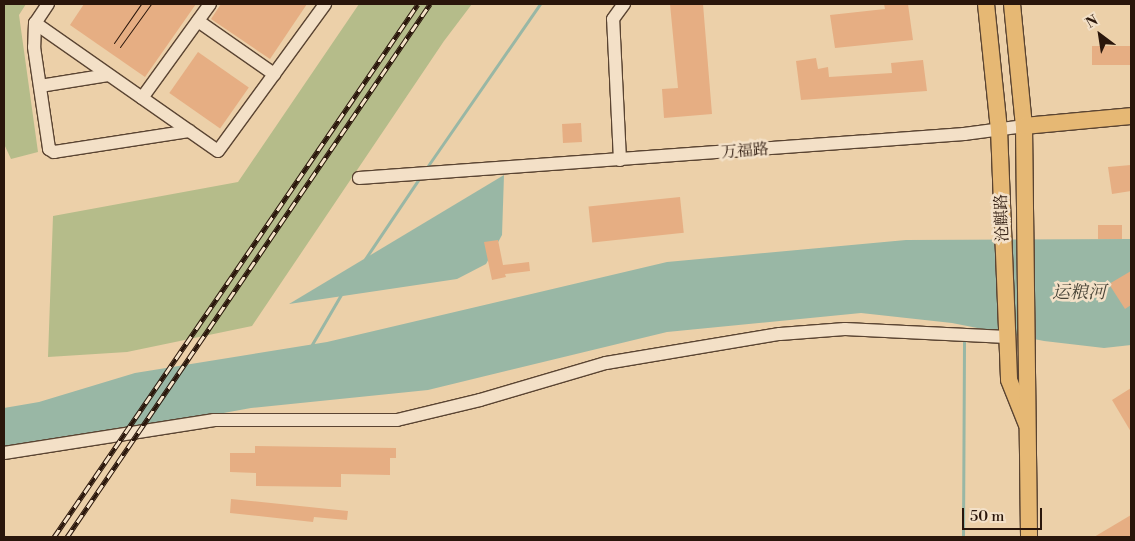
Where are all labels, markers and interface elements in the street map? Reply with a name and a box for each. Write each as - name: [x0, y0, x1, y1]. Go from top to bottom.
- north arrow: [1075, 10, 1125, 60]
- text: N: [1083, 12, 1102, 33]
- street label: 万福路: [720, 140, 770, 162]
- street label: 沧麒路: [992, 194, 1012, 242]
- water label: 运粮河: [1052, 282, 1106, 304]
- scale bar: [965, 498, 1045, 530]
- text: 50 m: [970, 507, 1004, 526]

